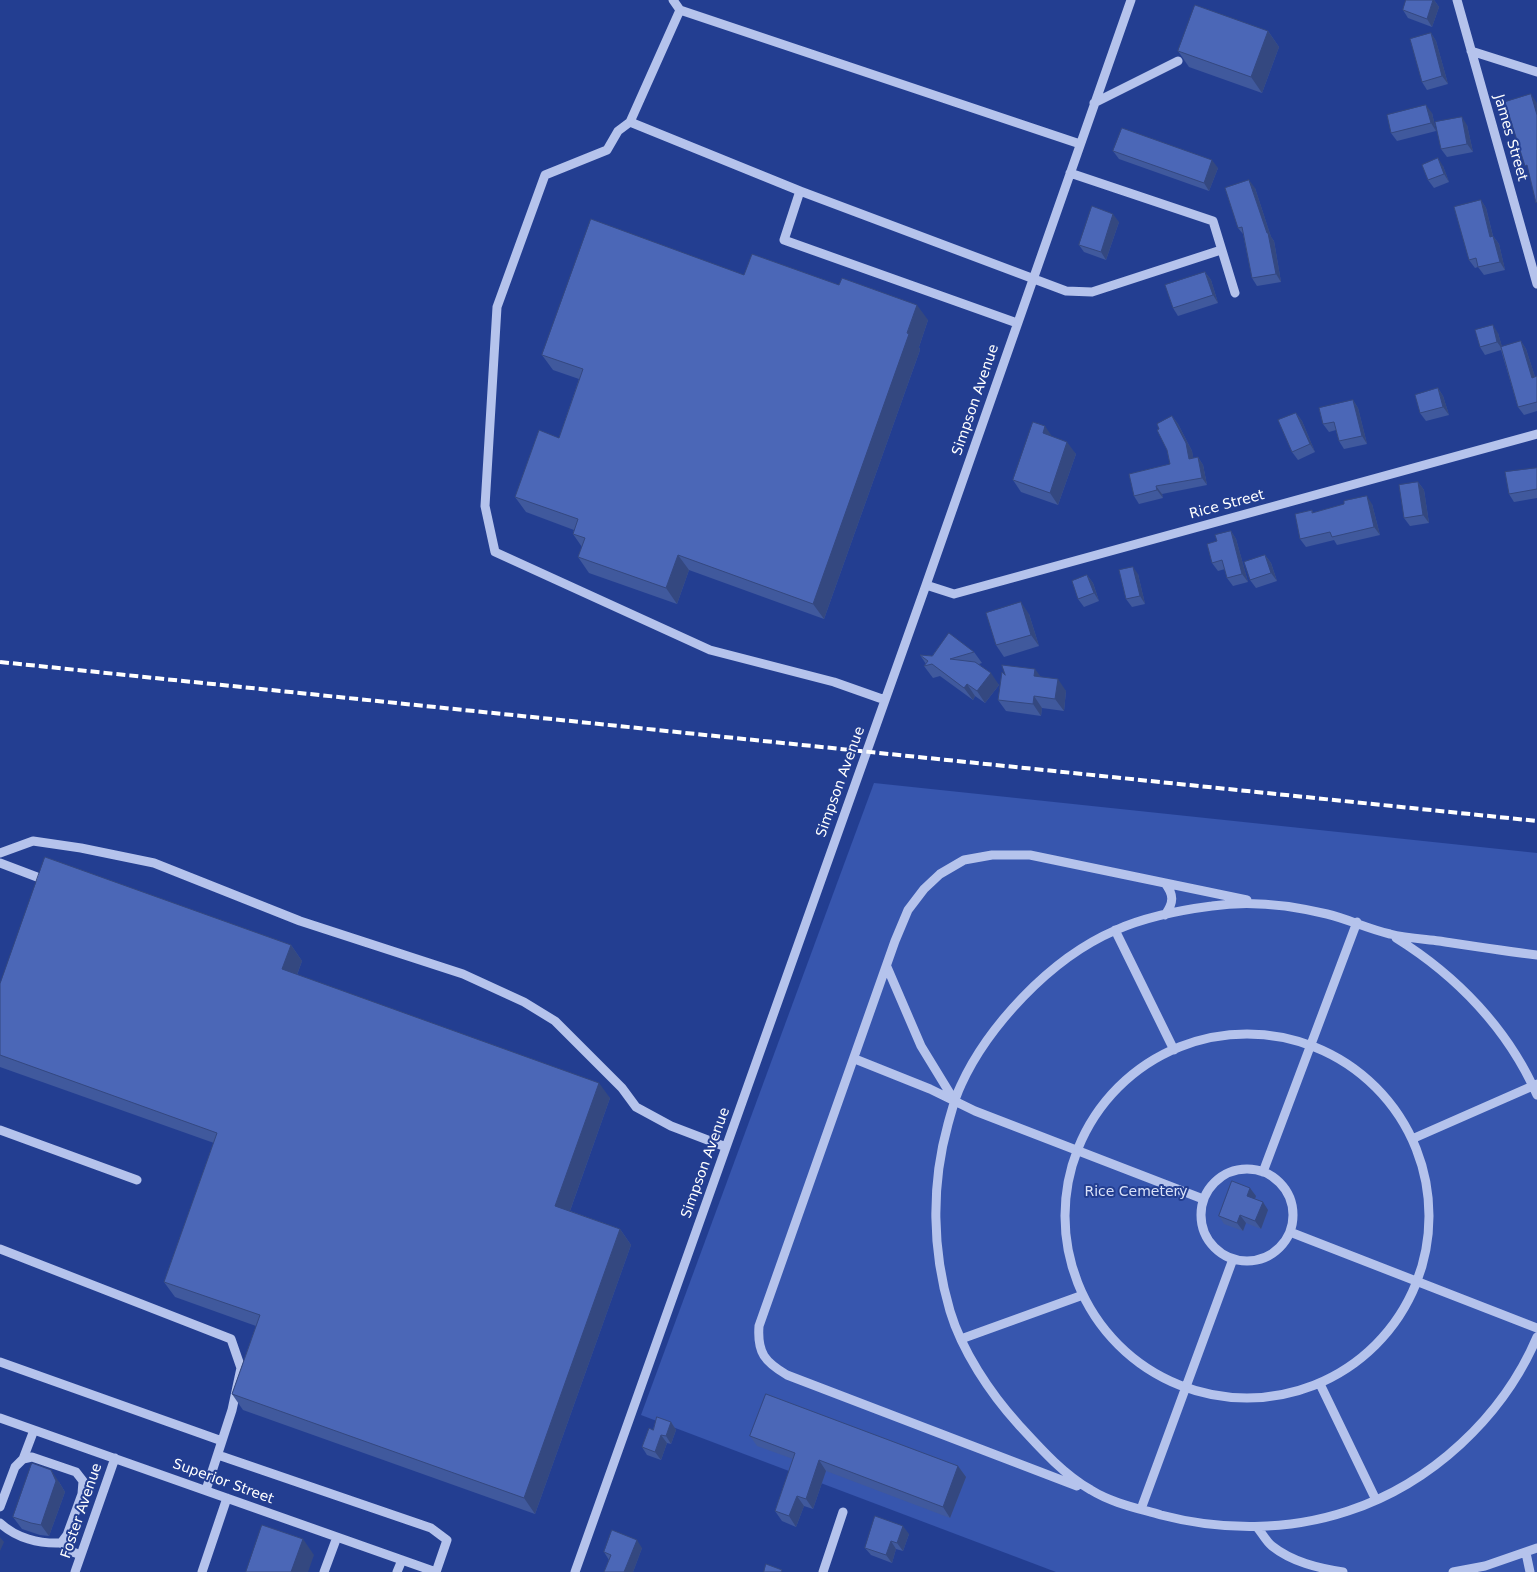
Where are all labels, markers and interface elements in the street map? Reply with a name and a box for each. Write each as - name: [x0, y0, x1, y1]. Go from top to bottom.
- street label: James Street: [1490, 93, 1530, 183]
- street label: Simpson Avenue: [949, 342, 1003, 458]
- street label: Rice Street: [1188, 487, 1266, 523]
- street label: Simpson Avenue: [813, 724, 869, 840]
- street label: Simpson Avenue: [678, 1105, 734, 1221]
- park label: Rice Cemetery: [1084, 1184, 1188, 1200]
- street label: Superior Street: [170, 1456, 276, 1508]
- street label: Foster Avenue: [58, 1461, 106, 1561]

